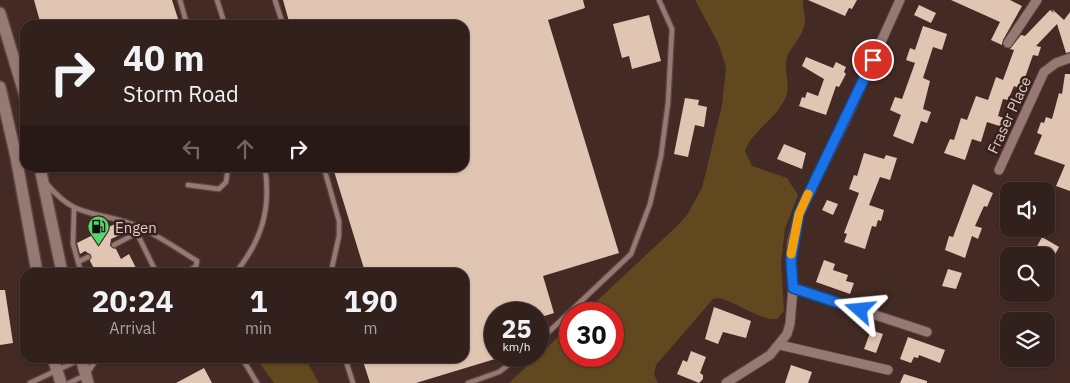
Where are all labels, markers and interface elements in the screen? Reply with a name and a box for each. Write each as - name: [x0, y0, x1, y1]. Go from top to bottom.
- text: 40 m: [123, 35, 205, 81]
- pin: [852, 39, 894, 81]
- icon: right: [40, 40, 105, 105]
- icon: arrive: [859, 46, 887, 74]
- street label: Fraser Place: [983, 73, 1035, 157]
- text: Storm Road: [123, 79, 239, 108]
- icon: left: [178, 135, 206, 163]
- icon: ahead: [231, 135, 259, 163]
- icon: right: [284, 135, 312, 163]
- map controls: [1000, 182, 1055, 367]
- button: sound: [1000, 182, 1055, 237]
- fuel station icon: Engen: [87, 215, 111, 246]
- place label: Engen: [115, 218, 157, 237]
- button: search: [1000, 247, 1055, 302]
- text: 20:24: [92, 281, 173, 320]
- text: 1: [249, 281, 267, 320]
- text: 190: [343, 281, 397, 320]
- position arrow: [833, 283, 885, 335]
- speed limit sign: 30: [559, 302, 624, 367]
- text: 25: [501, 312, 532, 345]
- button: layers: [1000, 312, 1055, 367]
- text: Arrival: [109, 318, 156, 338]
- text: min: [245, 318, 272, 338]
- text: m: [363, 318, 377, 338]
- text: km/h: [502, 339, 531, 354]

